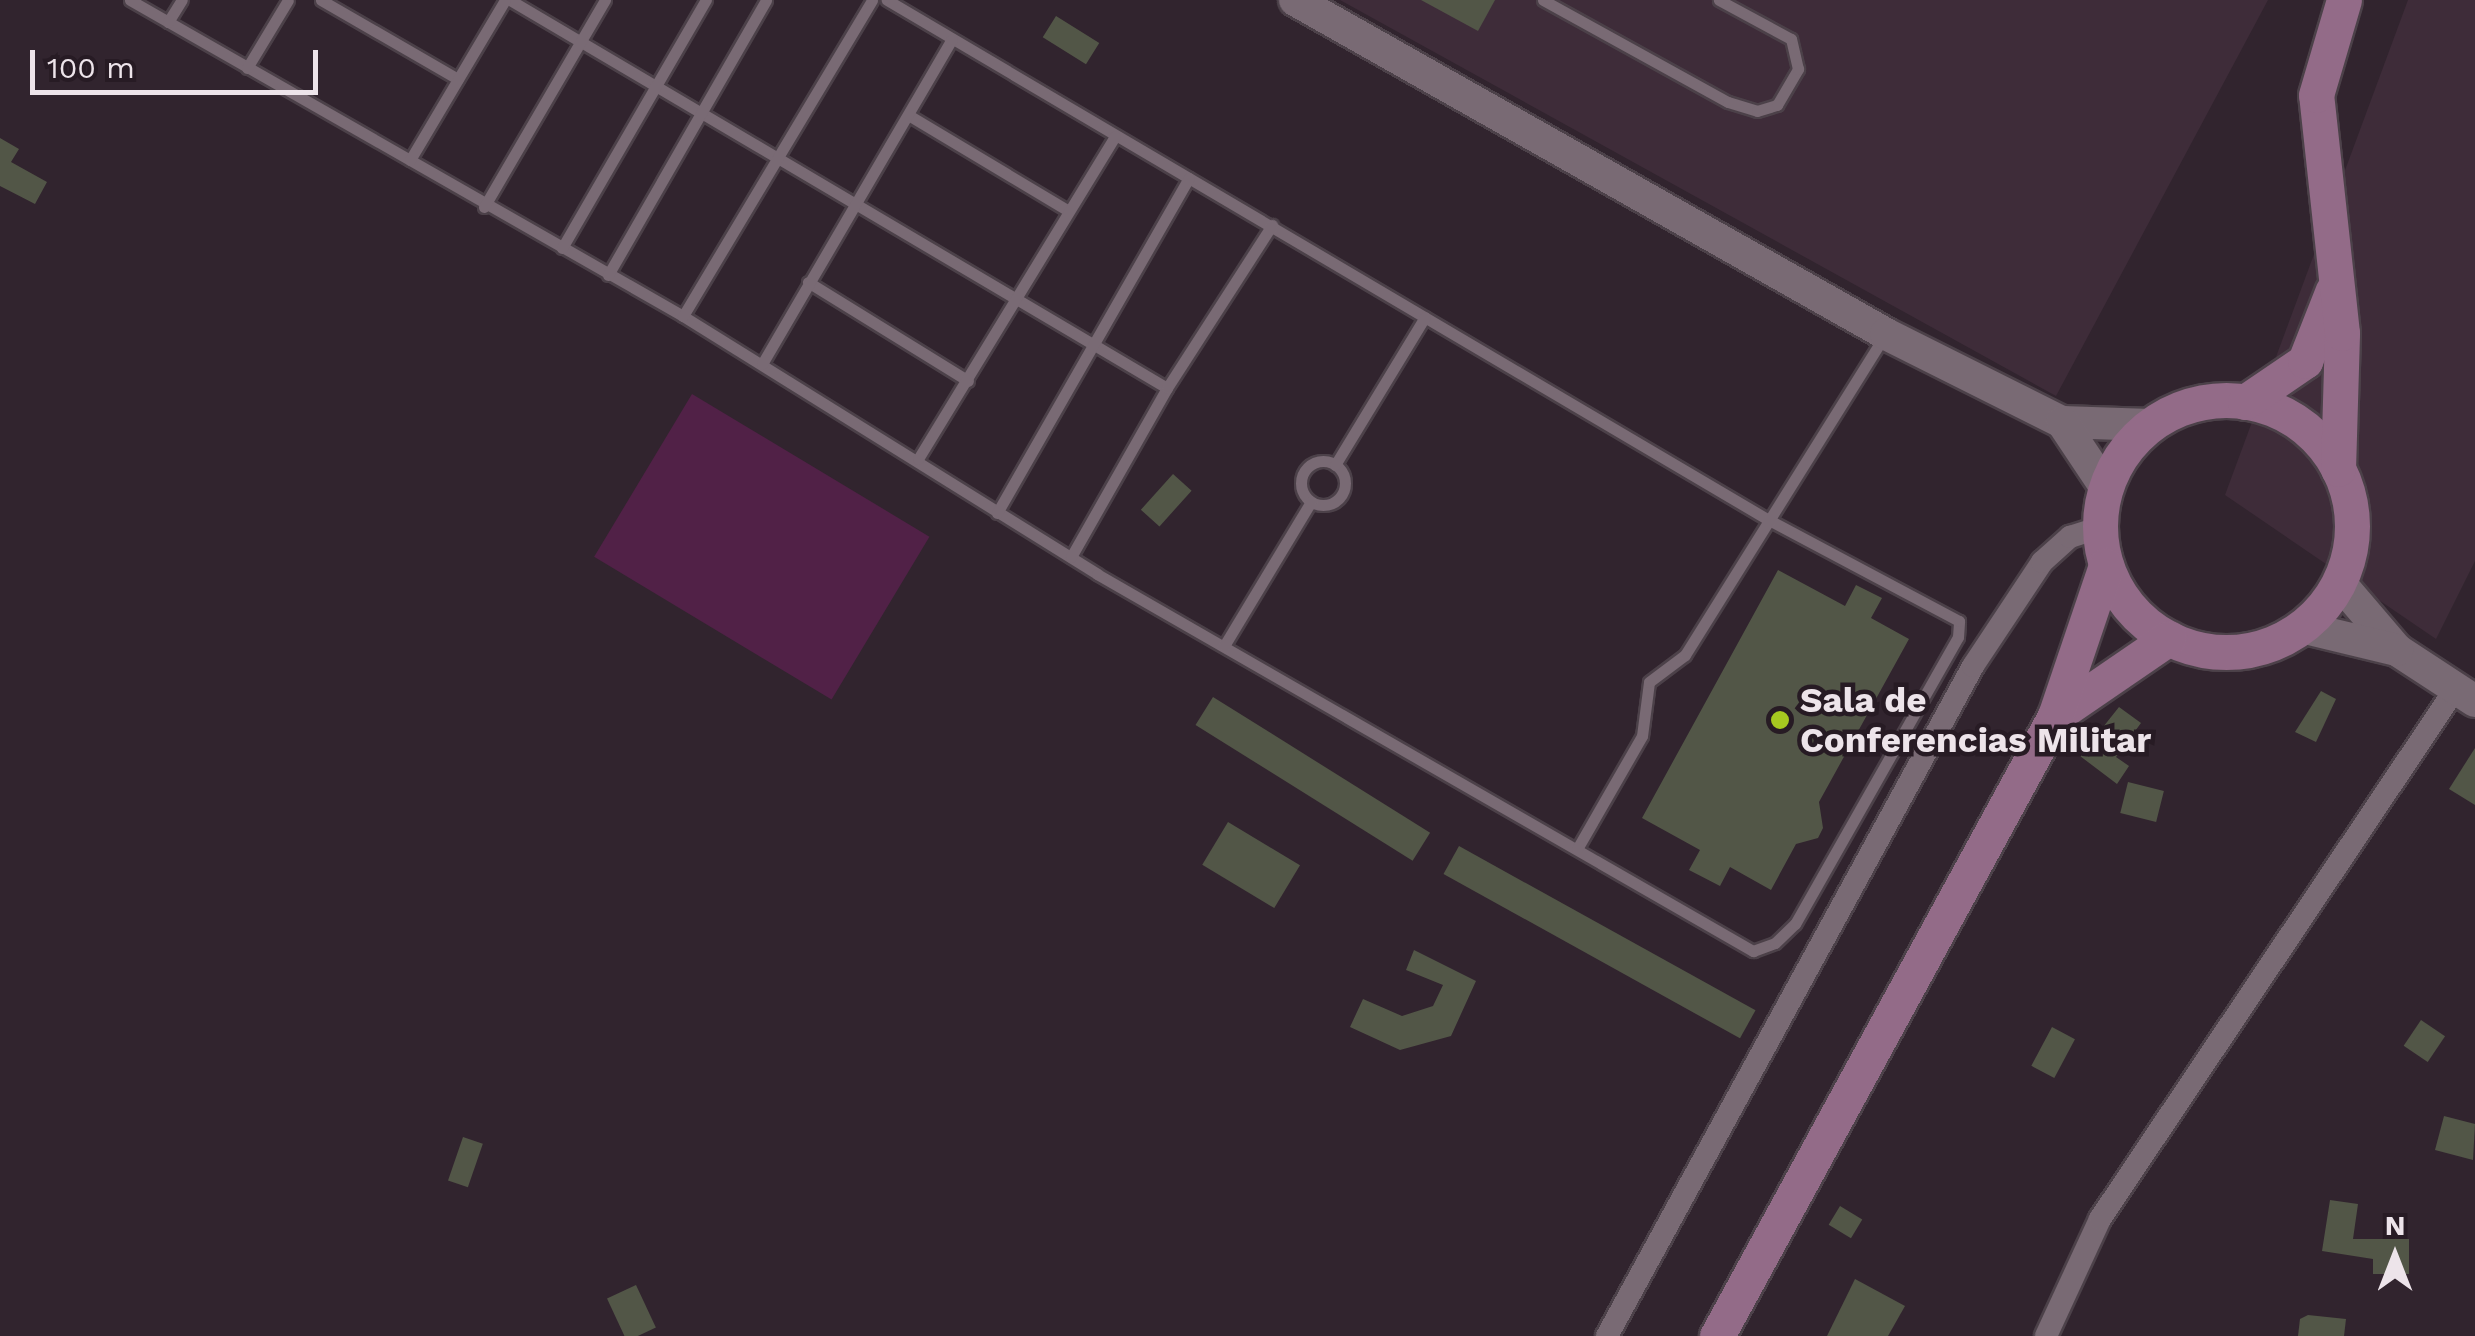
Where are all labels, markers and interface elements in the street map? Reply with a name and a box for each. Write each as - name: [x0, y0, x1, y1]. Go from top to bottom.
- scale bar: [35, 30, 322, 92]
- text: 100 m: [47, 50, 135, 85]
- place label: Sala de Conferencias Militar: [1800, 679, 2151, 761]
- marker: Sala de Conferencias Militar: [1769, 709, 1791, 731]
- north arrow: [2345, 1206, 2445, 1306]
- text: N: [2385, 1209, 2405, 1242]

